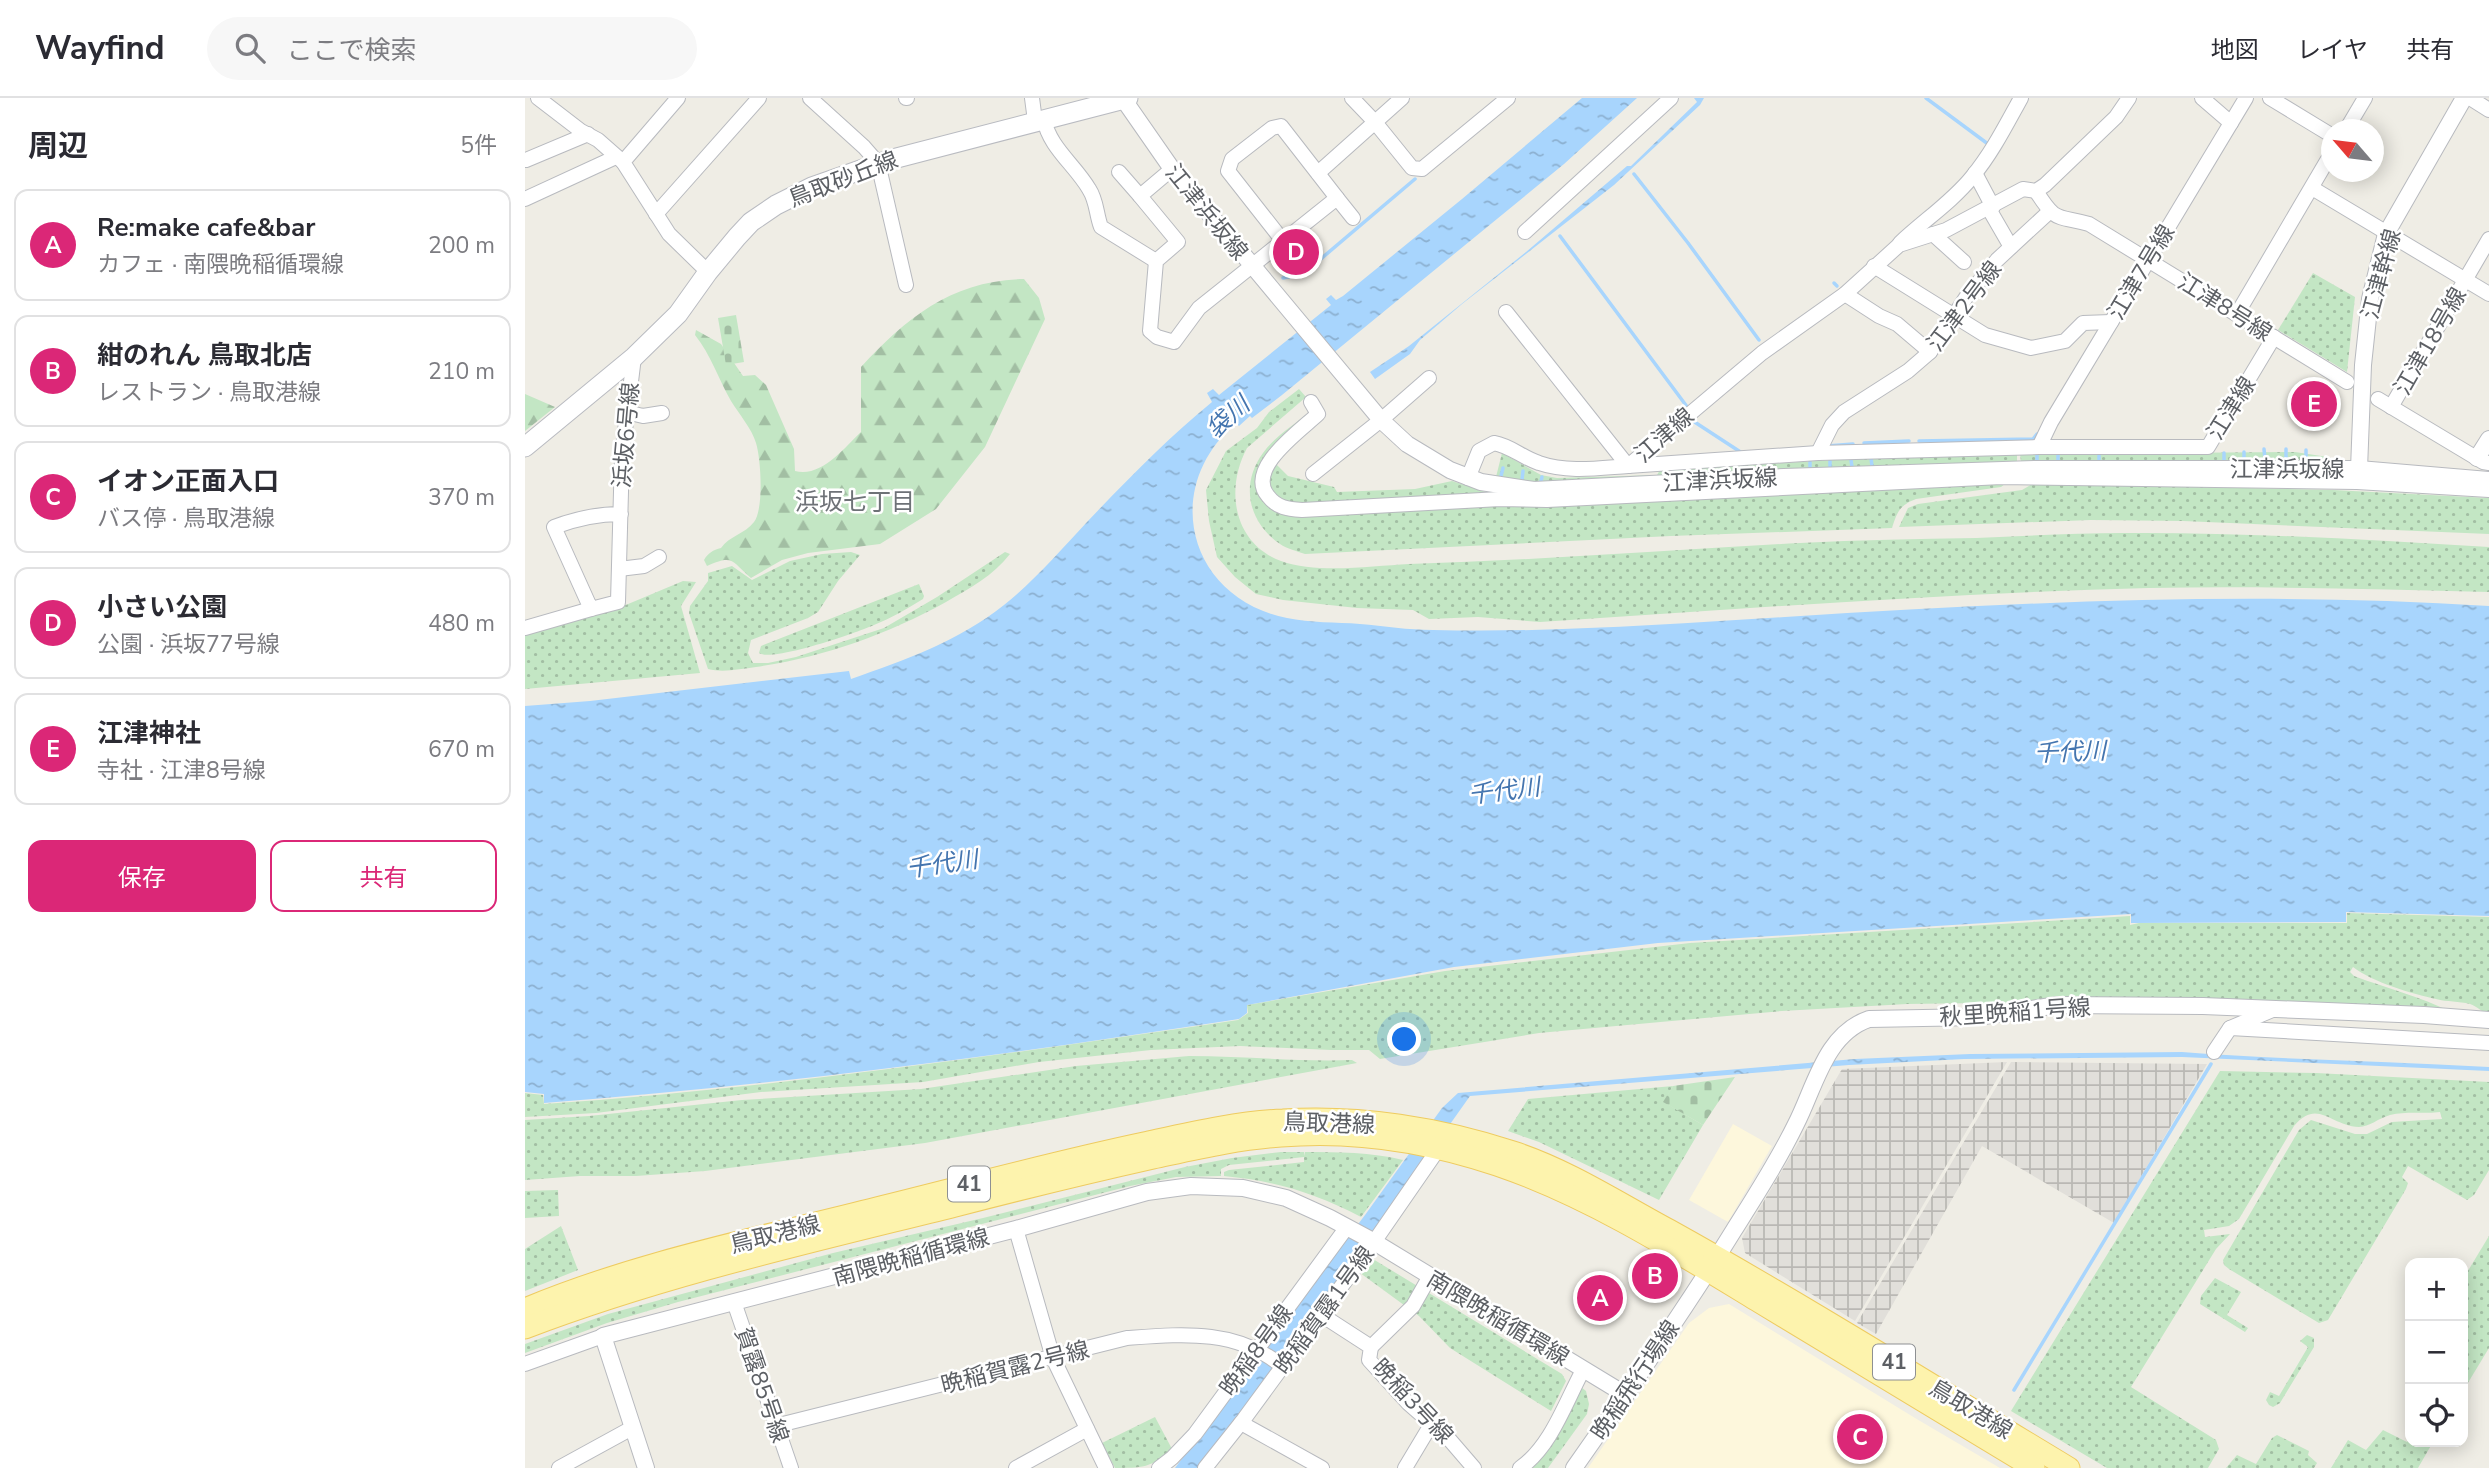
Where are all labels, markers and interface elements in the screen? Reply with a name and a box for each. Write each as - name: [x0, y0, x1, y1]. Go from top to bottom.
- search box: [207, 17, 697, 80]
- text: Wayfind: [35, 26, 165, 71]
- icon: search: [231, 29, 269, 67]
- text: ここで検索: [287, 33, 417, 68]
- text: 地図: [2211, 34, 2259, 66]
- text: レイヤ: [2297, 34, 2368, 66]
- text: 共有: [2406, 34, 2454, 66]
- north arrow: [2321, 119, 2384, 182]
- text: 周辺: [28, 126, 88, 167]
- text: 5件: [460, 130, 497, 161]
- street label: 鳥取砂丘線: [784, 144, 902, 215]
- street label: 江津浜坂線: [1158, 158, 1255, 267]
- text: Re:make cafe&bar: [97, 210, 315, 245]
- street label: 江津7号線: [2101, 219, 2182, 326]
- pin: D: [1273, 226, 1319, 278]
- street label: 江津幹線: [2355, 226, 2408, 323]
- text: A: [44, 230, 62, 261]
- text: 200 m: [428, 230, 495, 261]
- text: カフェ · 南隈晩稲循環線: [97, 249, 344, 280]
- street label: 江津2号線: [1920, 255, 2009, 358]
- street label: 江津8号線: [2172, 266, 2278, 349]
- street label: 江津18号線: [2387, 282, 2474, 401]
- text: 紺のれん 鳥取北店: [97, 338, 312, 373]
- text: B: [45, 356, 61, 387]
- text: 210 m: [428, 356, 495, 387]
- street label: 江津線: [2200, 371, 2263, 446]
- text: レストラン · 鳥取港線: [97, 377, 321, 408]
- pin: E: [2291, 378, 2337, 430]
- street label: 浜坂6号線: [606, 381, 647, 489]
- water label: 袋川: [1199, 387, 1259, 445]
- street label: 江津線: [1628, 401, 1701, 470]
- street label: 江津浜坂線: [2230, 454, 2345, 485]
- street label: 江津浜坂線: [1662, 462, 1778, 499]
- text: イオン正面入口: [97, 464, 279, 499]
- text: C: [45, 482, 61, 513]
- text: 370 m: [428, 482, 495, 513]
- district label: 浜坂七丁目: [795, 486, 915, 518]
- text: バス停 · 鳥取港線: [97, 503, 275, 534]
- text: 小さい公園: [97, 590, 227, 625]
- text: D: [44, 608, 62, 639]
- text: 480 m: [428, 608, 495, 639]
- text: 公園 · 浜坂77号線: [97, 629, 280, 660]
- text: 江津神社: [97, 716, 201, 751]
- text: E: [46, 734, 60, 765]
- text: 670 m: [428, 734, 495, 765]
- water label: 千代川: [2033, 735, 2110, 769]
- text: 寺社 · 江津8号線: [97, 755, 266, 786]
- water label: 千代川: [1466, 770, 1545, 811]
- button: 保存: [28, 840, 256, 912]
- button: 共有: [270, 840, 497, 912]
- water label: 千代川: [904, 843, 983, 885]
- street label: 秋里晩稲1号線: [1938, 992, 2092, 1033]
- your location: [1387, 1022, 1421, 1056]
- street label: 鳥取港線: [1282, 1106, 1375, 1141]
- road number: 41: [948, 1166, 990, 1202]
- street label: 鳥取港線: [727, 1208, 824, 1261]
- street label: 南隈晩稲循環線: [829, 1222, 993, 1293]
- street label: 晩稲賀露1号線: [1267, 1240, 1382, 1381]
- pin: B: [1632, 1250, 1678, 1302]
- map controls: [2405, 1258, 2468, 1447]
- button: +: [2405, 1258, 2468, 1321]
- street label: 南隈晩稲循環線: [1421, 1264, 1575, 1373]
- pin: A: [1577, 1272, 1623, 1324]
- street label: 晩稲8号線: [1213, 1298, 1300, 1402]
- street label: 晩稲飛行場線: [1584, 1314, 1687, 1446]
- button: −: [2405, 1321, 2468, 1384]
- street label: 賀露85号線: [727, 1324, 796, 1447]
- street label: 晩稲賀露2号線: [938, 1334, 1093, 1401]
- road number: 41: [1873, 1344, 1915, 1380]
- street label: 晩稲3号線: [1365, 1352, 1460, 1451]
- street label: 鳥取港線: [1923, 1372, 2018, 1446]
- button: locate: [2405, 1384, 2468, 1447]
- pin: C: [1837, 1411, 1883, 1463]

